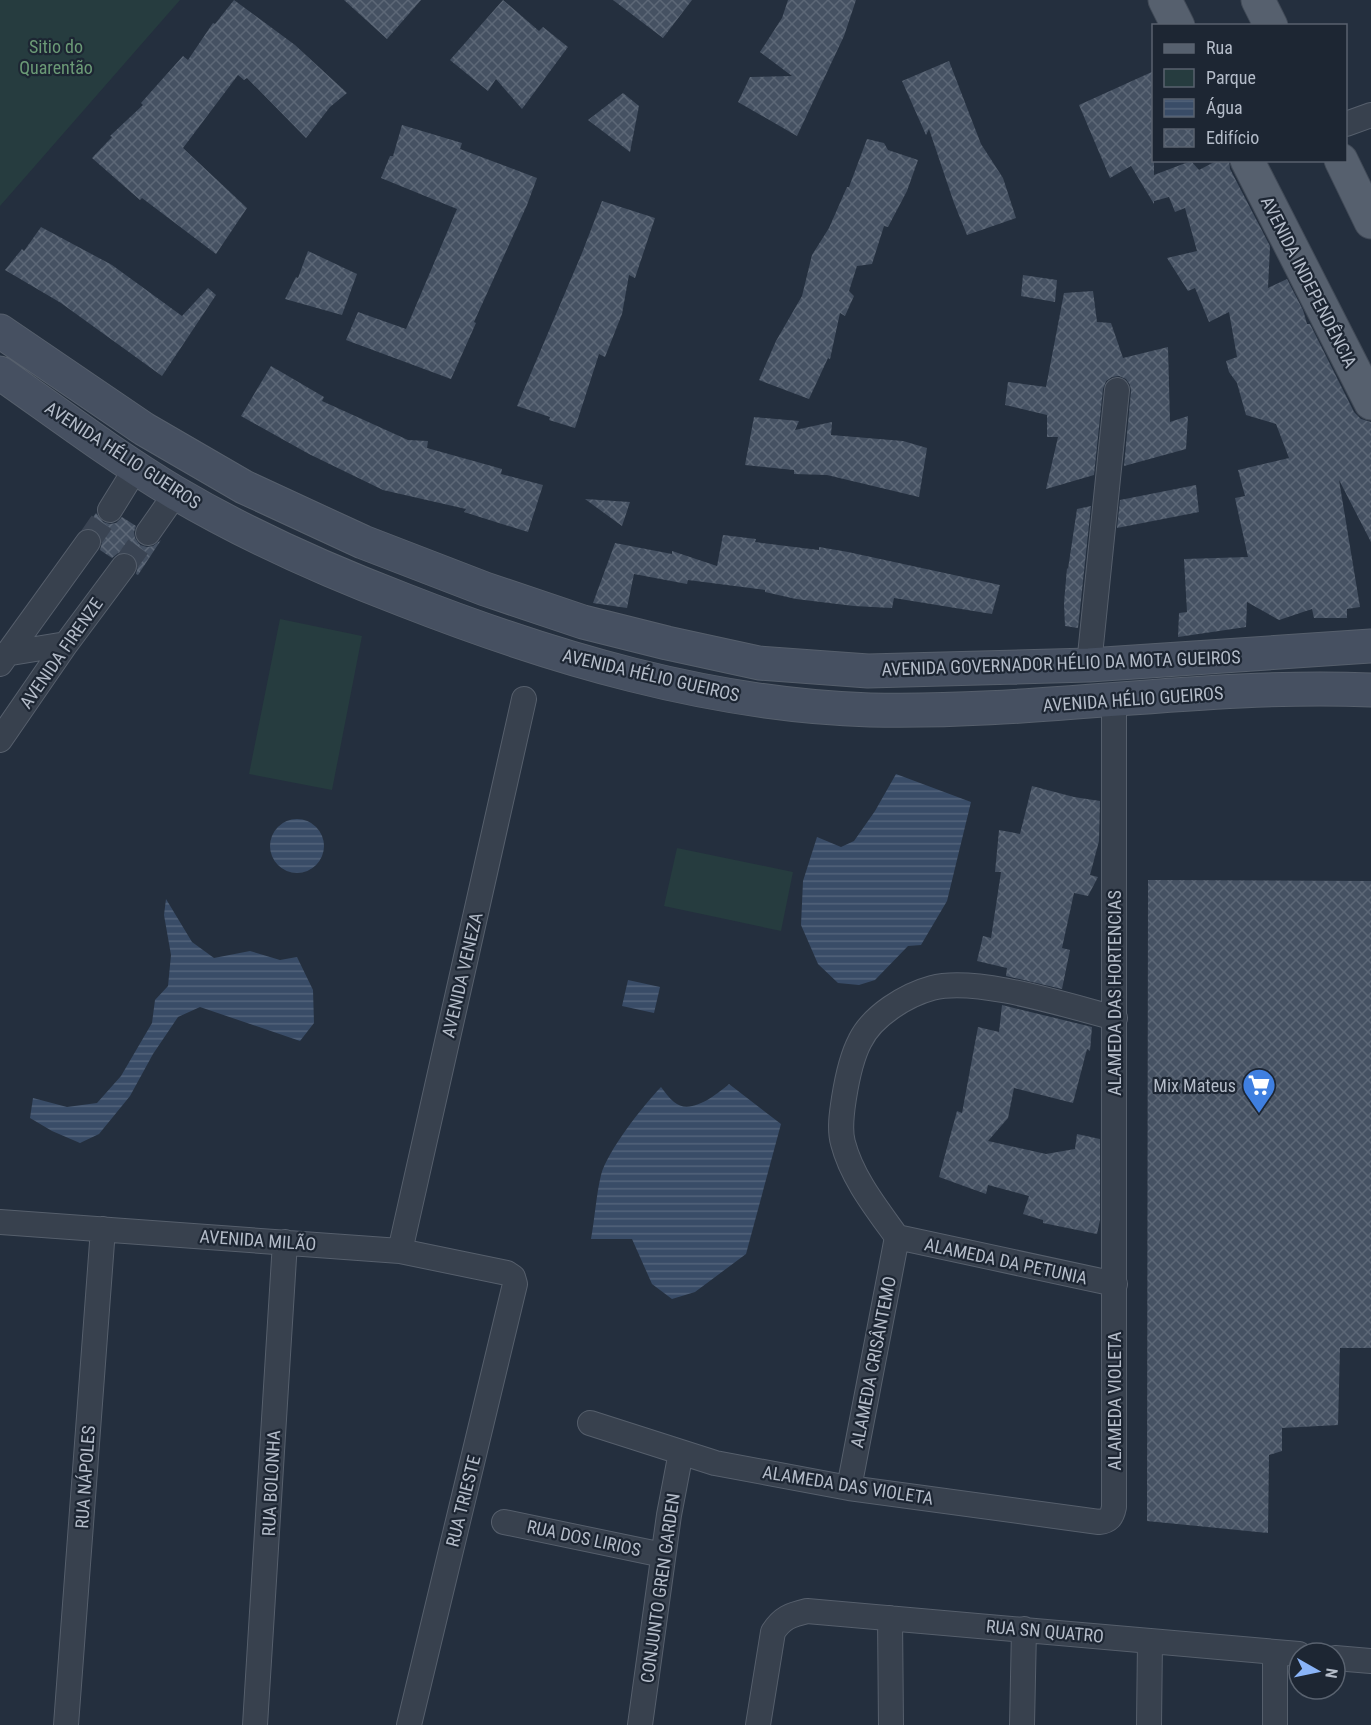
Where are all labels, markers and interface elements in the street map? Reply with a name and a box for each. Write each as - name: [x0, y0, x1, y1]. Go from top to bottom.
- legend: [1152, 24, 1347, 162]
- park label: Sitio do Quarentão: [19, 36, 93, 78]
- text: Rua: [1206, 37, 1233, 58]
- text: Parque: [1206, 67, 1256, 88]
- text: Água: [1206, 97, 1243, 118]
- text: Edifício: [1206, 127, 1259, 148]
- street label: AVENIDA INDEPENDÊNCIA: [1257, 193, 1362, 372]
- street label: AVENIDA HÉLIO GUEIROS: [41, 397, 205, 513]
- street label: AVENIDA FIRENZE: [15, 594, 107, 712]
- street label: AVENIDA HÉLIO GUEIROS: [560, 644, 742, 706]
- street label: AVENIDA GOVERNADOR HÉLIO DA MOTA GUEIROS: [881, 646, 1241, 680]
- street label: AVENIDA HÉLIO GUEIROS: [1042, 682, 1224, 716]
- street label: ALAMEDA DAS HORTENCIAS: [1104, 890, 1125, 1096]
- street label: AVENIDA VENEZA: [437, 910, 487, 1040]
- supermarket icon: Mix Mateus: [1241, 1067, 1277, 1114]
- place label: Mix Mateus: [1153, 1075, 1236, 1096]
- street label: AVENIDA MILÃO: [199, 1225, 317, 1255]
- street label: ALAMEDA DA PETUNIA: [923, 1233, 1090, 1289]
- street label: ALAMEDA CRISÂNTEMO: [846, 1274, 900, 1450]
- street label: ALAMEDA VIOLETA: [1104, 1331, 1125, 1470]
- street label: RUA NÁPOLES: [71, 1425, 99, 1529]
- street label: RUA BOLONHA: [258, 1429, 284, 1537]
- street label: RUA TRIESTE: [441, 1453, 485, 1549]
- street label: ALAMEDA DAS VIOLETA: [761, 1461, 936, 1509]
- street label: CONJUNTO GREN GARDEN: [636, 1492, 684, 1684]
- street label: RUA DOS LIRIOS: [525, 1516, 643, 1560]
- street label: RUA SN QUATRO: [985, 1615, 1105, 1647]
- north arrow: [1287, 1641, 1347, 1701]
- text: N: [1321, 1667, 1341, 1680]

